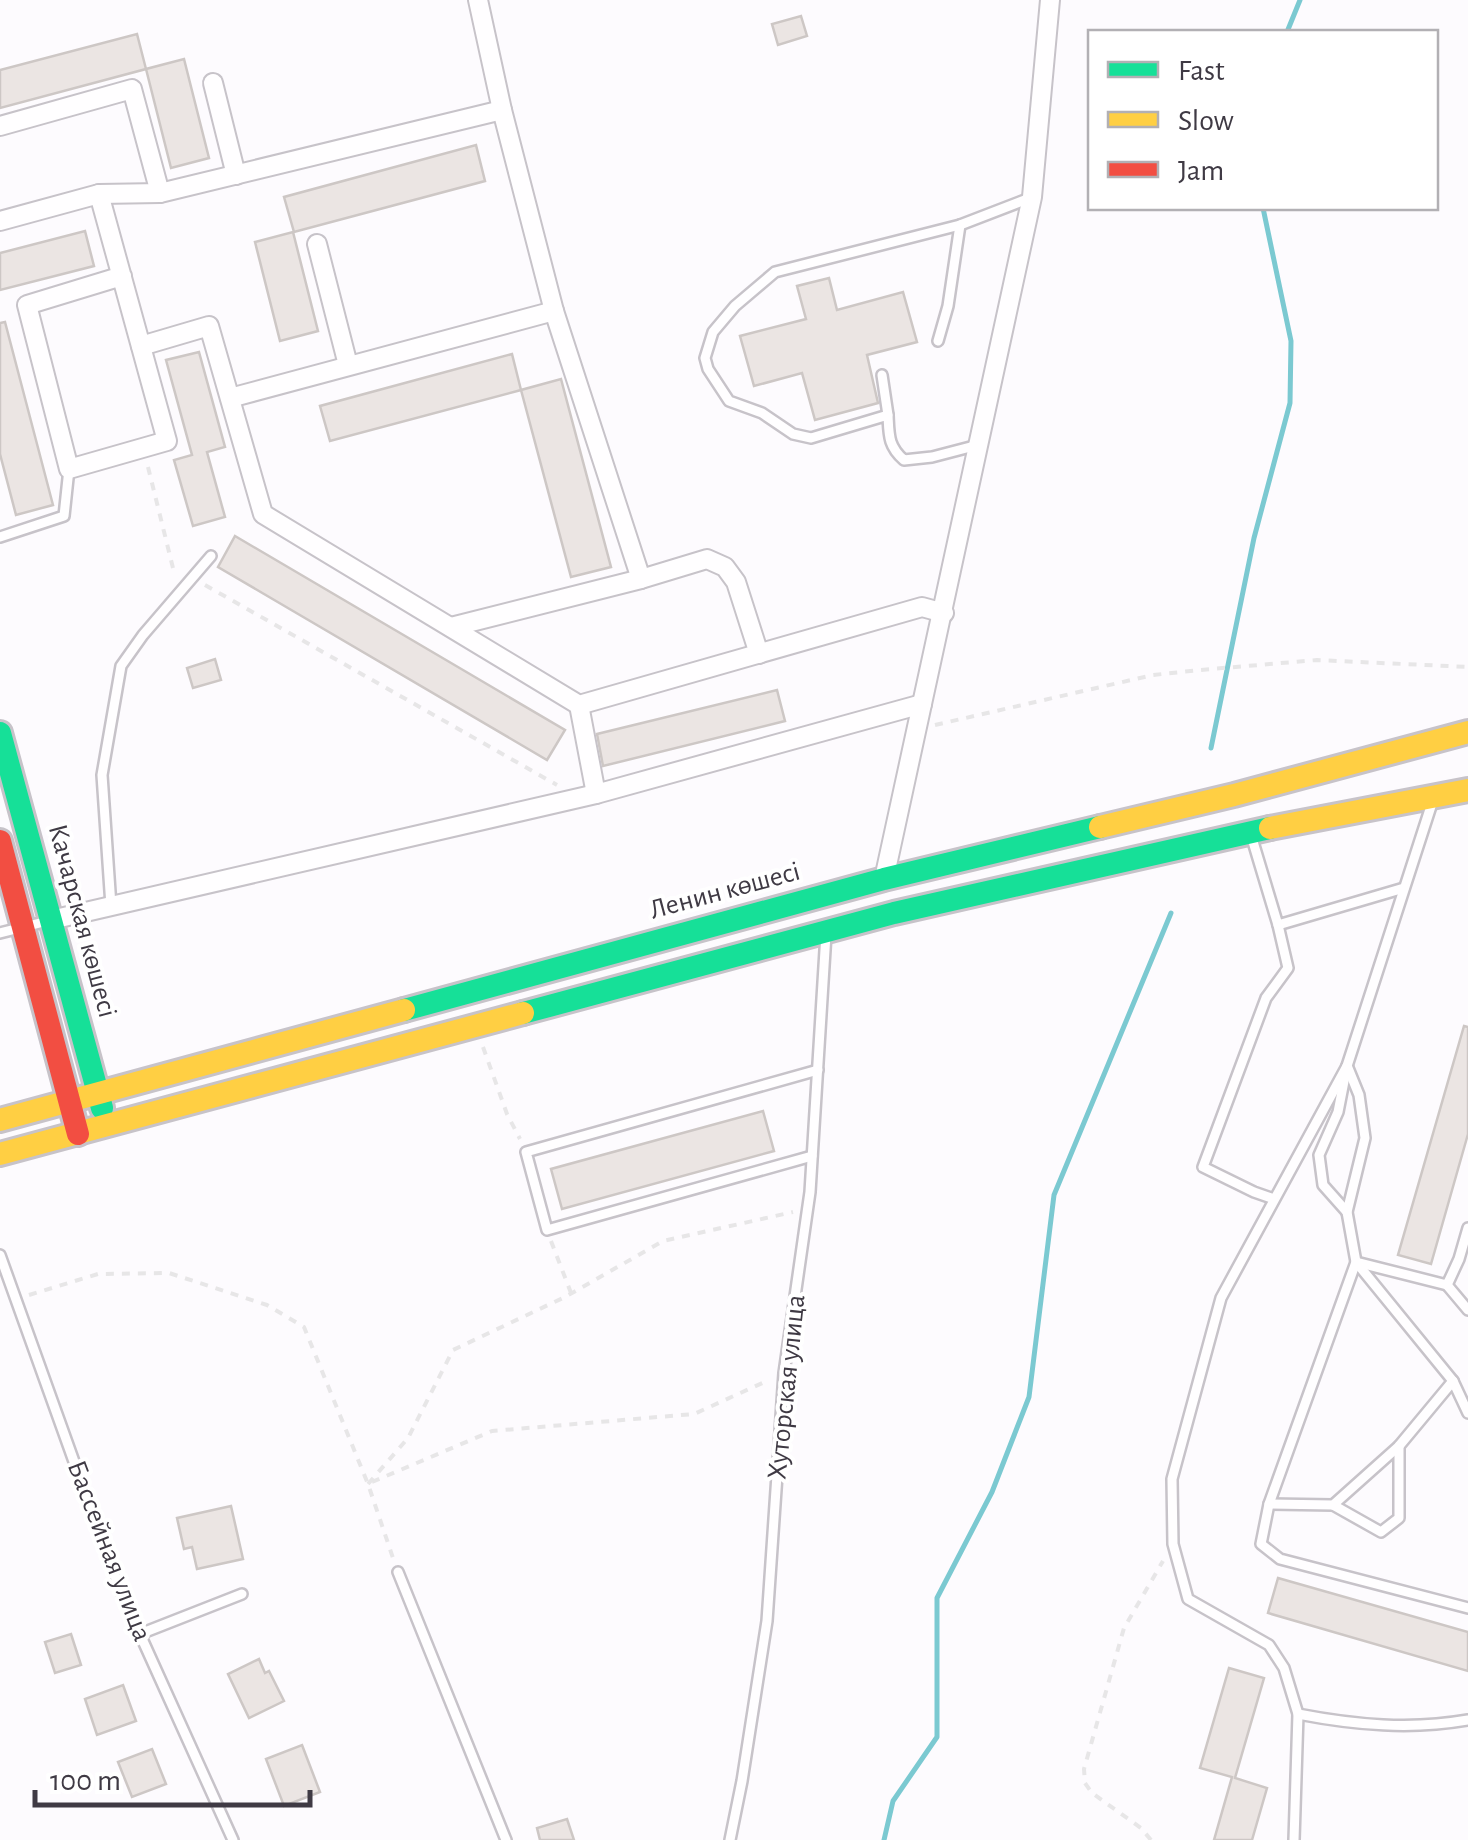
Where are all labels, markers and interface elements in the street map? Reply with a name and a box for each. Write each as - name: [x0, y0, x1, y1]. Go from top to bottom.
- legend: [1088, 30, 1438, 210]
- text: Fast: [1178, 56, 1225, 86]
- text: Slow: [1178, 106, 1234, 136]
- text: Jam: [1178, 156, 1224, 186]
- street label: Качарская көшесі: [43, 821, 121, 1021]
- street label: Ленин көшесі: [647, 858, 803, 924]
- street label: Хуторская улица: [763, 1293, 811, 1481]
- street label: Бассейная улица: [62, 1457, 156, 1645]
- scale bar: [35, 1745, 310, 1807]
- text: 100 m: [50, 1766, 121, 1796]

